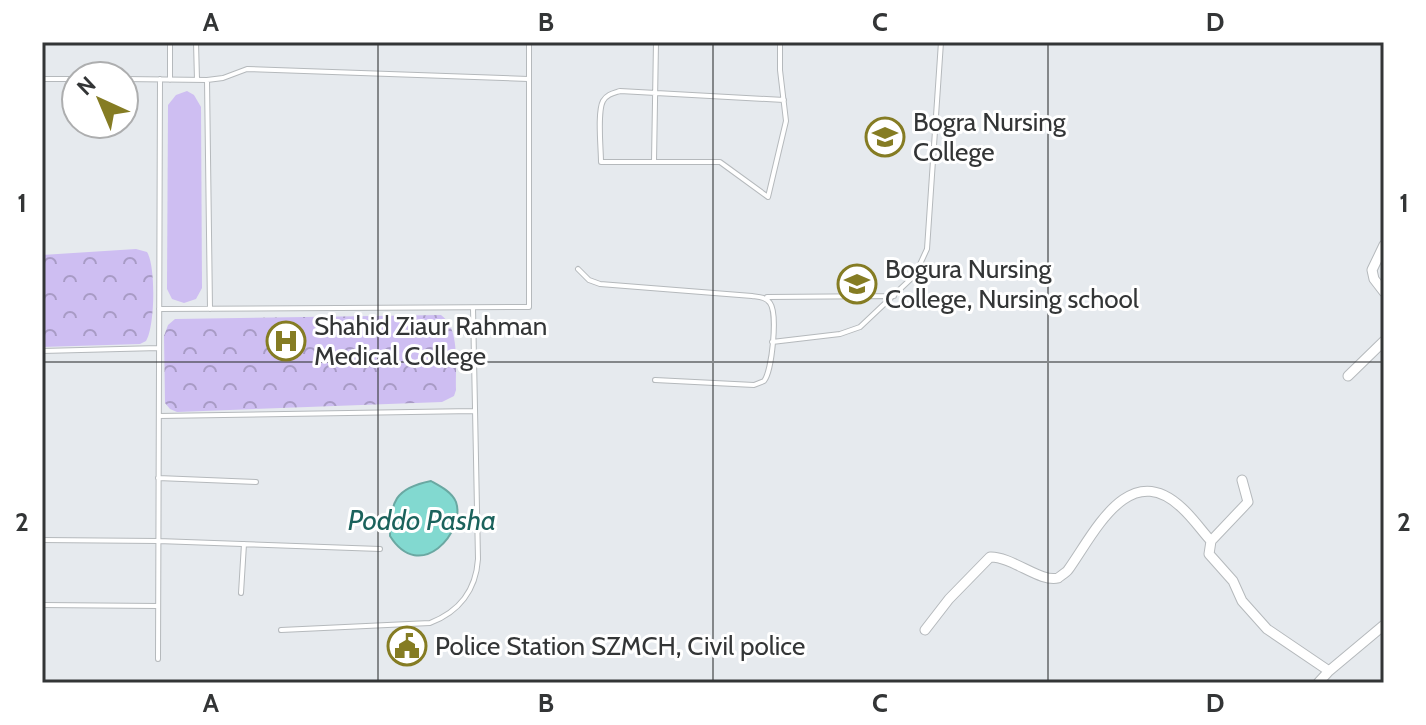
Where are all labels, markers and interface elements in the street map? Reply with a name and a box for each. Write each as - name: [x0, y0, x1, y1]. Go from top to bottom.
- text: A: [203, 6, 220, 38]
- text: B: [538, 6, 554, 38]
- text: C: [872, 6, 888, 38]
- text: D: [1206, 6, 1224, 38]
- north arrow: [60, 60, 140, 140]
- text: N: [71, 71, 101, 101]
- place label: Bogra Nursing College: [913, 106, 1067, 168]
- school or university icon: Bogra Nursing College: [864, 116, 906, 158]
- text: 1: [17, 187, 27, 219]
- text: 1: [1399, 187, 1409, 219]
- place label: Bogura Nursing College, Nursing school: [885, 253, 1139, 315]
- school or university icon: Bogura Nursing College, Nursing school: [836, 263, 878, 305]
- place label: Shahid Ziaur Rahman Medical College: [314, 310, 547, 372]
- hospital icon: Shahid Ziaur Rahman Medical College: [265, 320, 307, 362]
- water label: Poddo Pasha: [348, 503, 496, 537]
- text: 2: [15, 506, 29, 538]
- text: 2: [1397, 506, 1411, 538]
- public building icon: Police Station SZMCH, Civil police: [386, 625, 428, 667]
- place label: Police Station SZMCH, Civil police: [435, 630, 805, 662]
- text: A: [203, 687, 220, 719]
- text: B: [538, 687, 554, 719]
- text: C: [872, 687, 888, 719]
- text: D: [1206, 687, 1224, 719]

